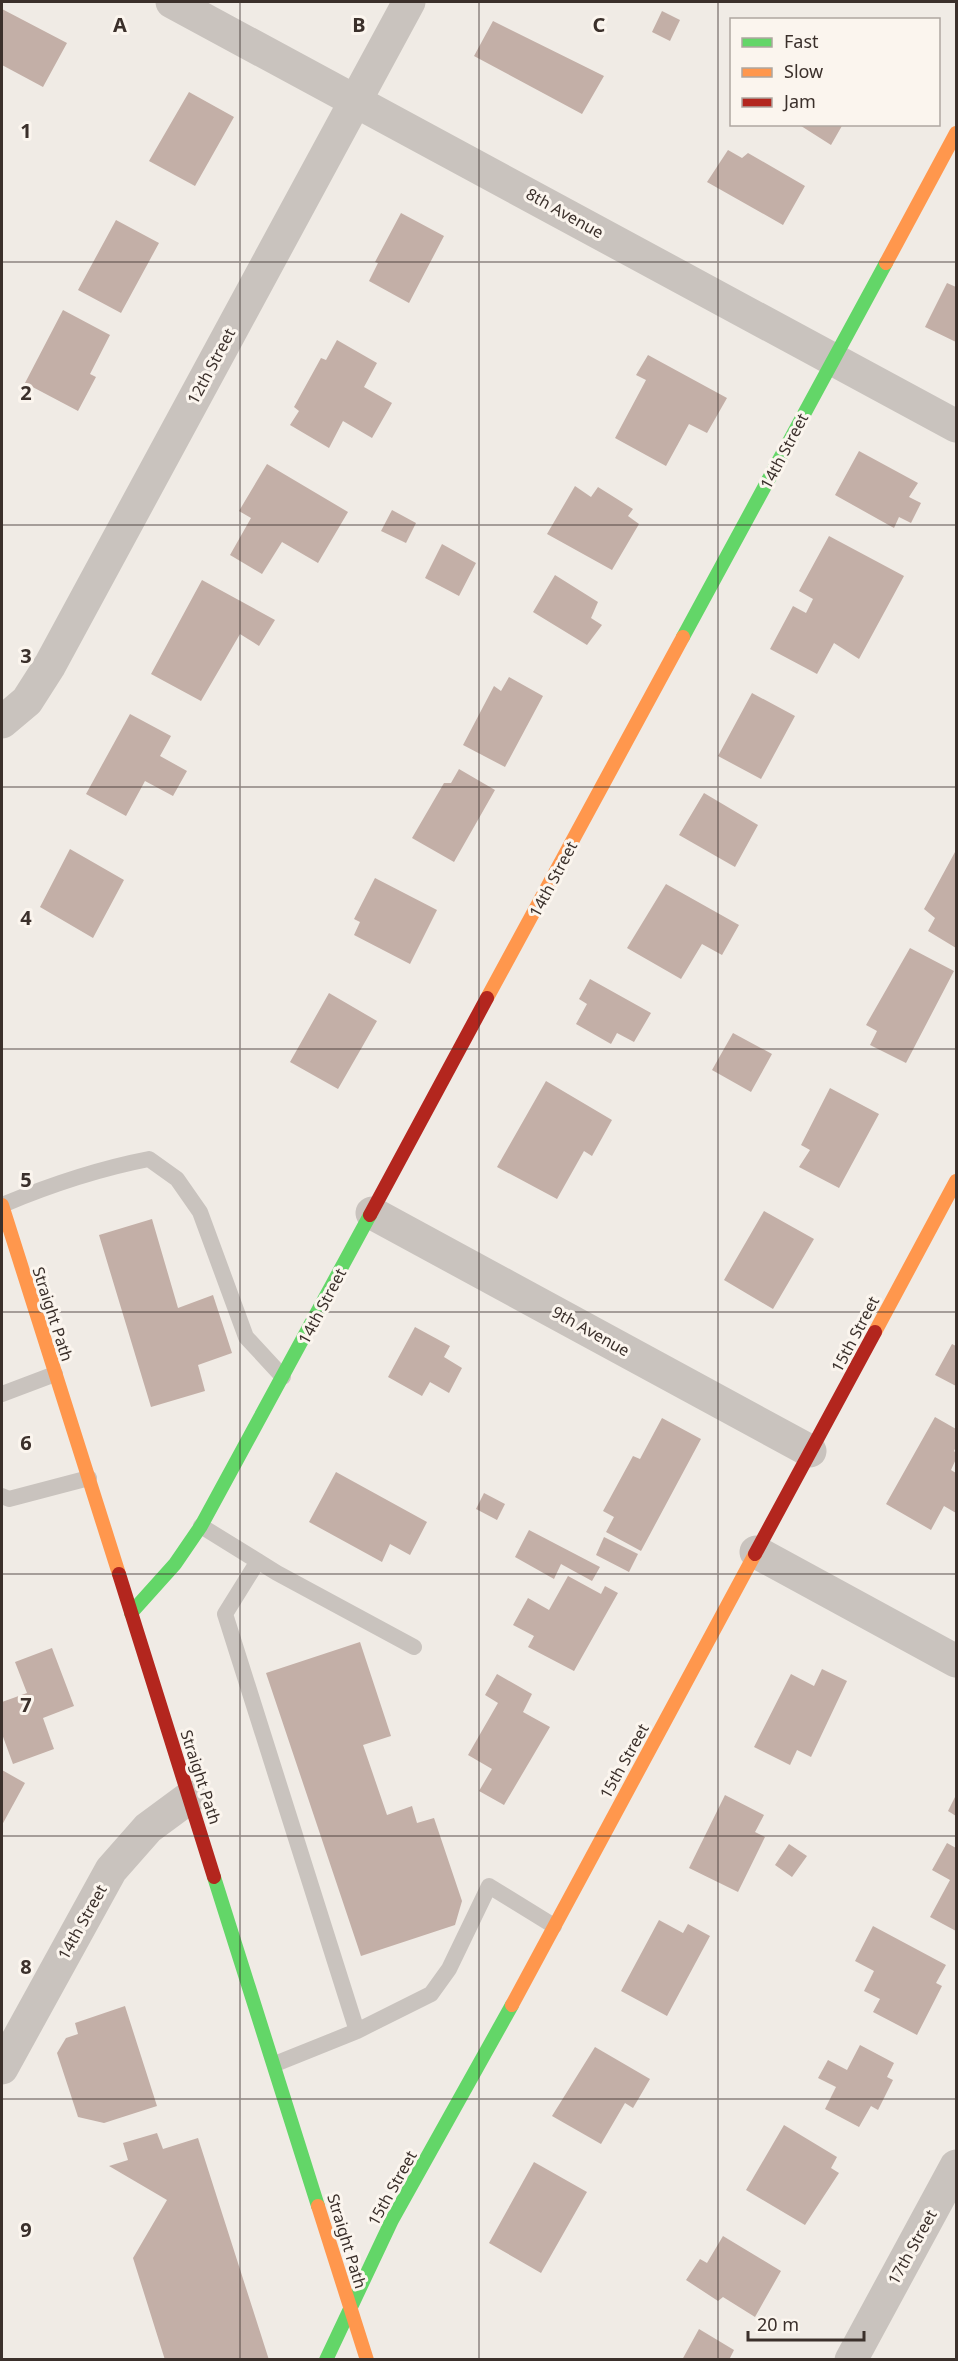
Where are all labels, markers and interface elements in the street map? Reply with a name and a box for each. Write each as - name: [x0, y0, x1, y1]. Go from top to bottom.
- text: A: [113, 11, 127, 38]
- text: B: [352, 11, 366, 38]
- text: C: [593, 11, 606, 38]
- legend: [730, 18, 940, 126]
- text: Fast: [784, 29, 819, 53]
- text: Slow: [784, 59, 823, 83]
- text: Jam: [782, 89, 816, 113]
- text: 1: [20, 117, 32, 144]
- street label: 8th Avenue: [522, 183, 608, 243]
- street label: 12th Street: [182, 324, 240, 408]
- text: 2: [20, 379, 32, 406]
- street label: 14th Street: [755, 409, 813, 493]
- text: 3: [20, 642, 32, 669]
- street label: 14th Street: [524, 837, 582, 921]
- text: 4: [20, 904, 32, 931]
- text: 5: [20, 1166, 32, 1193]
- street label: Straight Path: [27, 1264, 79, 1364]
- street label: 14th Street: [293, 1264, 351, 1348]
- street label: 15th Street: [826, 1292, 884, 1376]
- street label: 9th Avenue: [548, 1301, 634, 1361]
- text: 6: [20, 1429, 32, 1456]
- text: 7: [20, 1691, 32, 1718]
- street label: 15th Street: [594, 1719, 654, 1803]
- street label: Straight Path: [175, 1727, 227, 1827]
- street label: 14th Street: [52, 1880, 112, 1964]
- text: 8: [20, 1953, 32, 1980]
- street label: 15th Street: [362, 2146, 422, 2230]
- street label: Straight Path: [322, 2191, 372, 2291]
- street label: 17th Street: [882, 2205, 942, 2289]
- text: 9: [20, 2216, 32, 2243]
- scale bar: [748, 2304, 864, 2342]
- text: 20 m: [757, 2312, 799, 2336]

